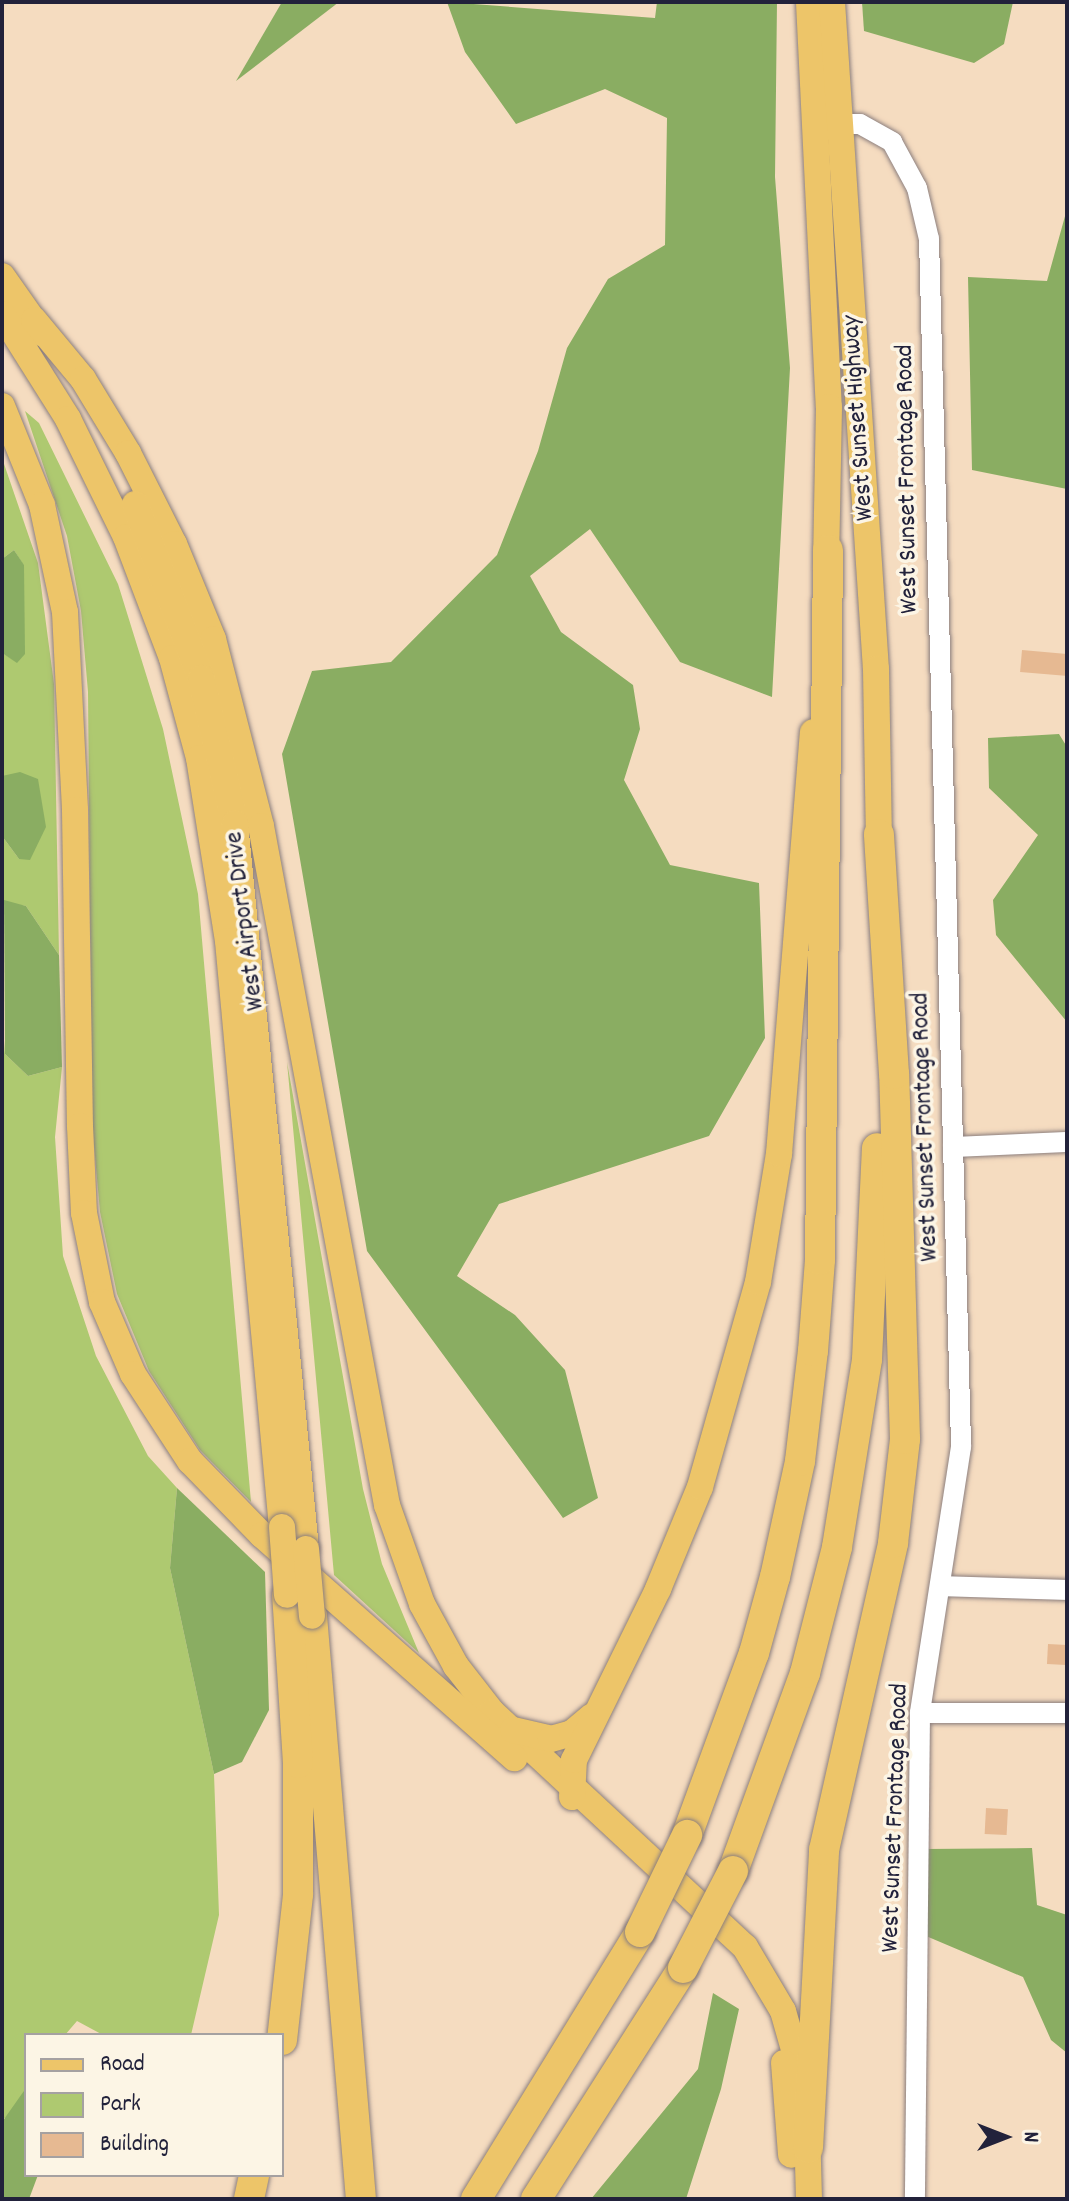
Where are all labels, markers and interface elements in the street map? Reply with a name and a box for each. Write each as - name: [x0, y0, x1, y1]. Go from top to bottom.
- street label: West Sunset Highway: [836, 314, 882, 522]
- street label: West Sunset Frontage Road: [890, 344, 926, 614]
- street label: West Airport Drive: [220, 830, 272, 1012]
- street label: West Sunset Frontage Road: [906, 992, 946, 1262]
- street label: West Sunset Frontage Road: [876, 1683, 916, 1953]
- legend: [24, 2033, 284, 2177]
- text: Road: [100, 2048, 145, 2082]
- text: Park: [100, 2088, 141, 2122]
- north arrow: [965, 2097, 1045, 2177]
- text: Building: [100, 2128, 169, 2162]
- text: N: [1014, 2132, 1045, 2142]

